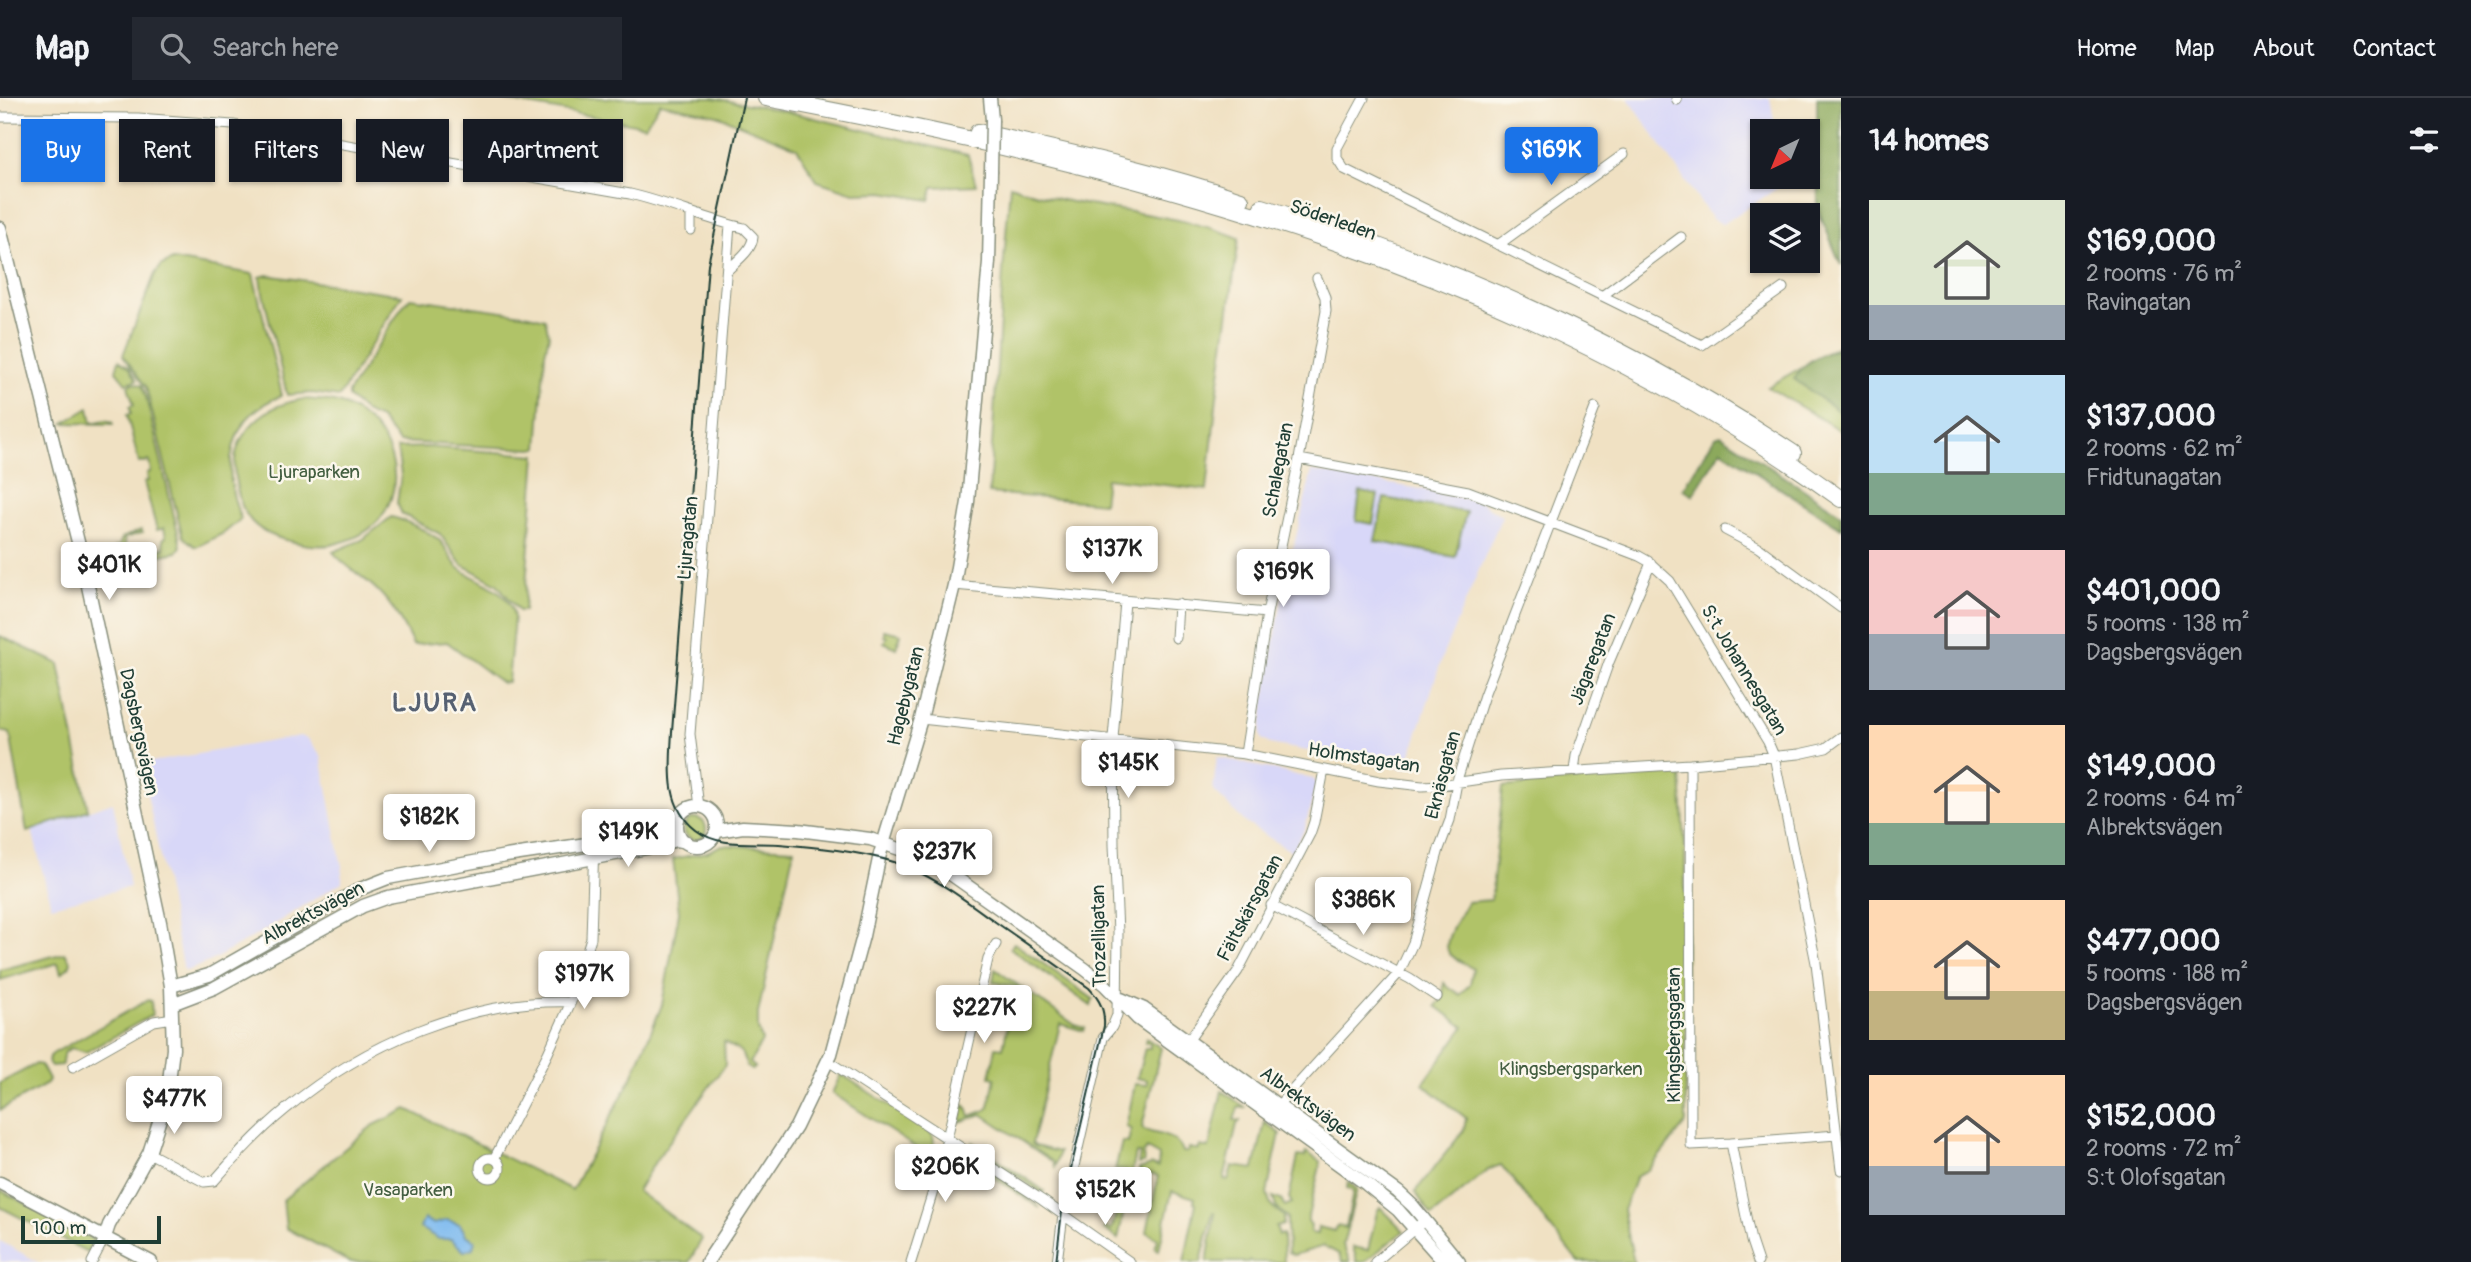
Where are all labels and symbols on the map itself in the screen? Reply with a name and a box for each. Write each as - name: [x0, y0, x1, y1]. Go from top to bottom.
- north arrow: [1750, 119, 1820, 189]
- pin: $169K: [1502, 127, 1600, 187]
- street label: Söderleden: [1286, 194, 1380, 246]
- street label: Schalegatan: [1257, 420, 1299, 520]
- park label: Ljuraparken: [268, 460, 360, 484]
- street label: Ljuragatan: [672, 495, 704, 581]
- pin: $137K: [1063, 526, 1161, 586]
- pin: $401K: [60, 542, 158, 602]
- pin: $169K: [1234, 550, 1332, 609]
- street label: S:t Johannesgatan: [1696, 600, 1792, 740]
- street label: Jägaregatan: [1564, 610, 1622, 708]
- street label: Hagebygatan: [882, 644, 930, 748]
- street label: Dagsbergsvägen: [114, 666, 164, 798]
- district label: LJURA: [392, 687, 478, 719]
- street label: Eknäsgatan: [1420, 728, 1466, 822]
- street label: Holmstagatan: [1306, 737, 1422, 779]
- pin: $145K: [1079, 740, 1177, 800]
- pin: $182K: [380, 794, 478, 854]
- pin: $149K: [579, 810, 677, 869]
- pin: $237K: [895, 830, 993, 889]
- street label: Fältskärsgatan: [1212, 850, 1288, 966]
- street label: Albrektsvägen: [258, 876, 368, 950]
- pin: $386K: [1314, 878, 1412, 937]
- street label: Trozelligatan: [1086, 884, 1112, 988]
- pin: $197K: [535, 951, 633, 1011]
- street label: Klingsbergsgatan: [1662, 967, 1686, 1103]
- pin: $227K: [935, 986, 1033, 1045]
- park label: Klingsbergsparken: [1499, 1057, 1643, 1081]
- street label: Albrektsvägen: [1255, 1061, 1361, 1147]
- pin: $477K: [125, 1076, 223, 1136]
- pin: $206K: [896, 1144, 994, 1204]
- pin: $152K: [1056, 1168, 1154, 1227]
- park label: Vasaparken: [363, 1178, 453, 1202]
- scale bar: [21, 1213, 161, 1245]

